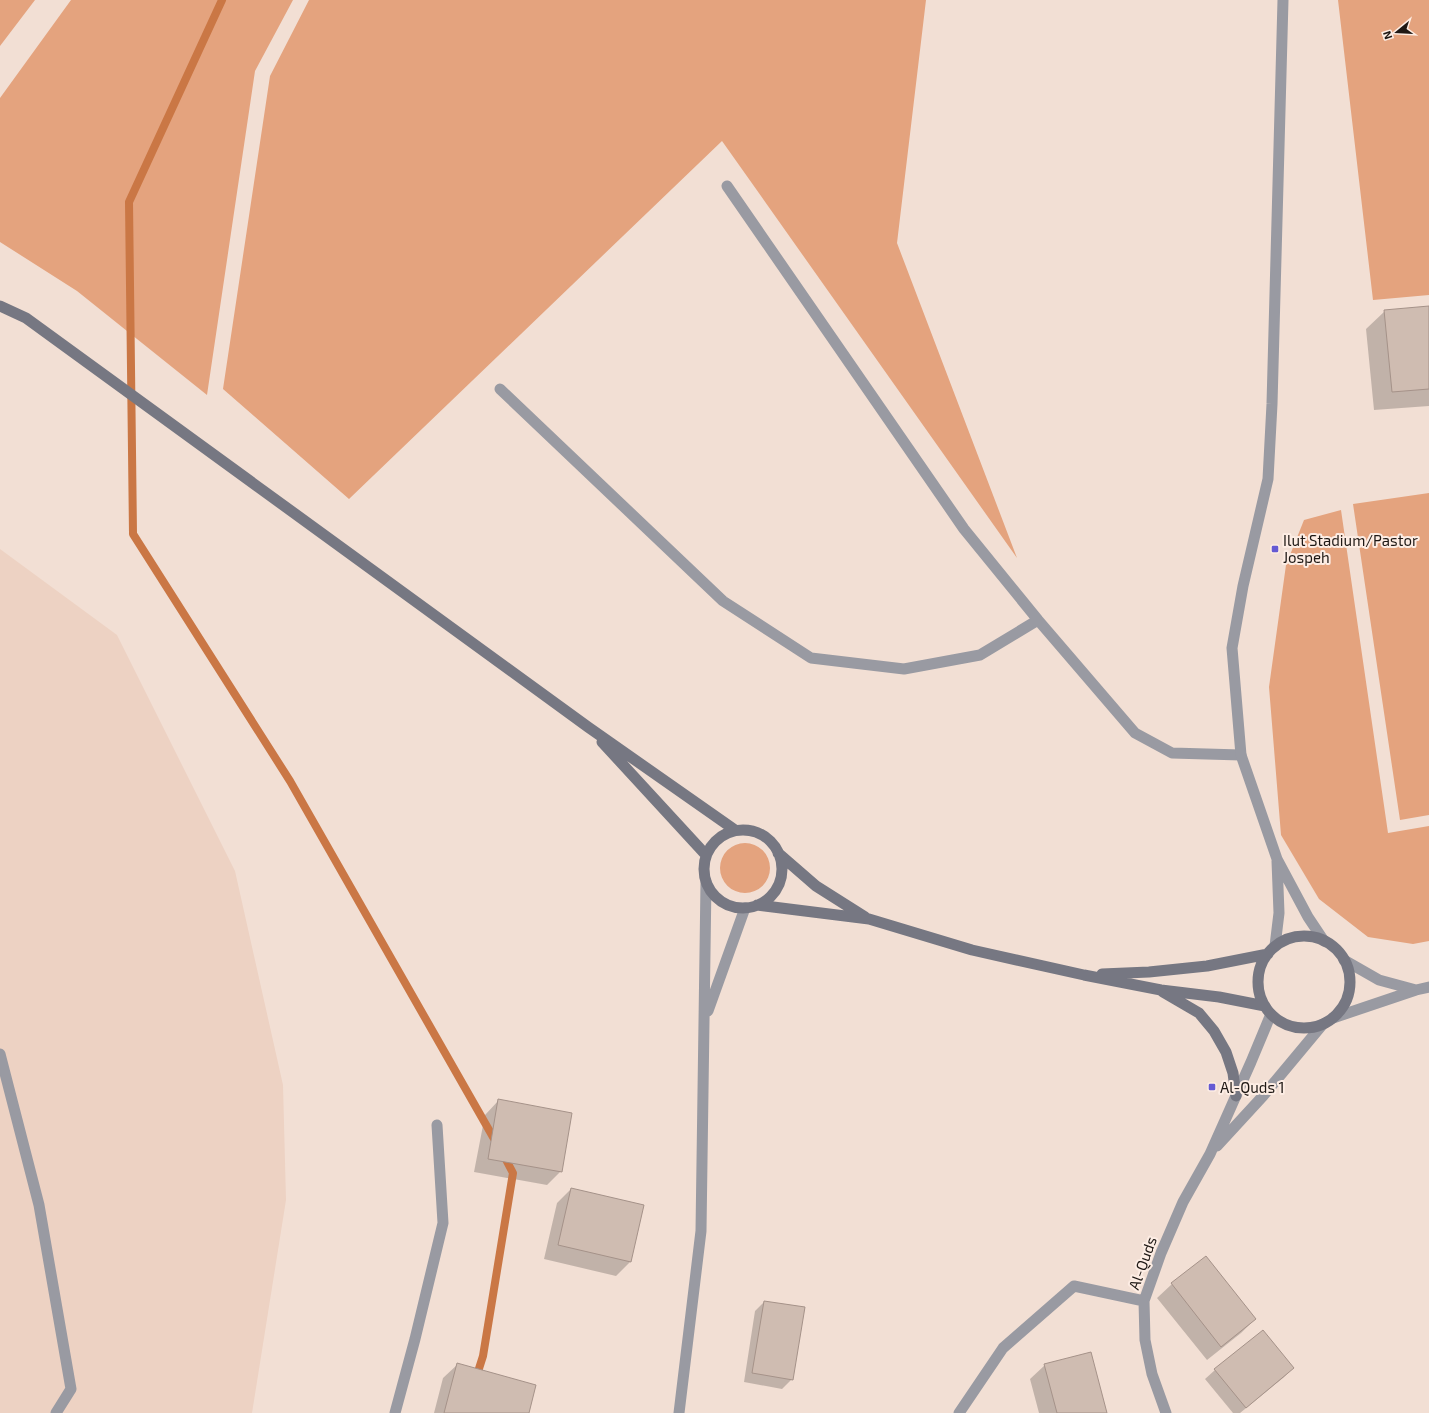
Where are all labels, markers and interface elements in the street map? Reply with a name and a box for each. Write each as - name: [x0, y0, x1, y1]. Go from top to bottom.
- north arrow: [1377, 12, 1417, 52]
- text: N: [1380, 29, 1394, 41]
- place label: Ilut Stadium/Pastor Jospeh: [1283, 531, 1418, 566]
- marker: Ilut Stadium/Pastor Jospeh: [1270, 544, 1280, 554]
- place label: Al-Quds 1: [1220, 1078, 1284, 1097]
- marker: Al-Quds 1: [1207, 1082, 1217, 1092]
- street label: Al-Quds: [1124, 1234, 1161, 1292]

